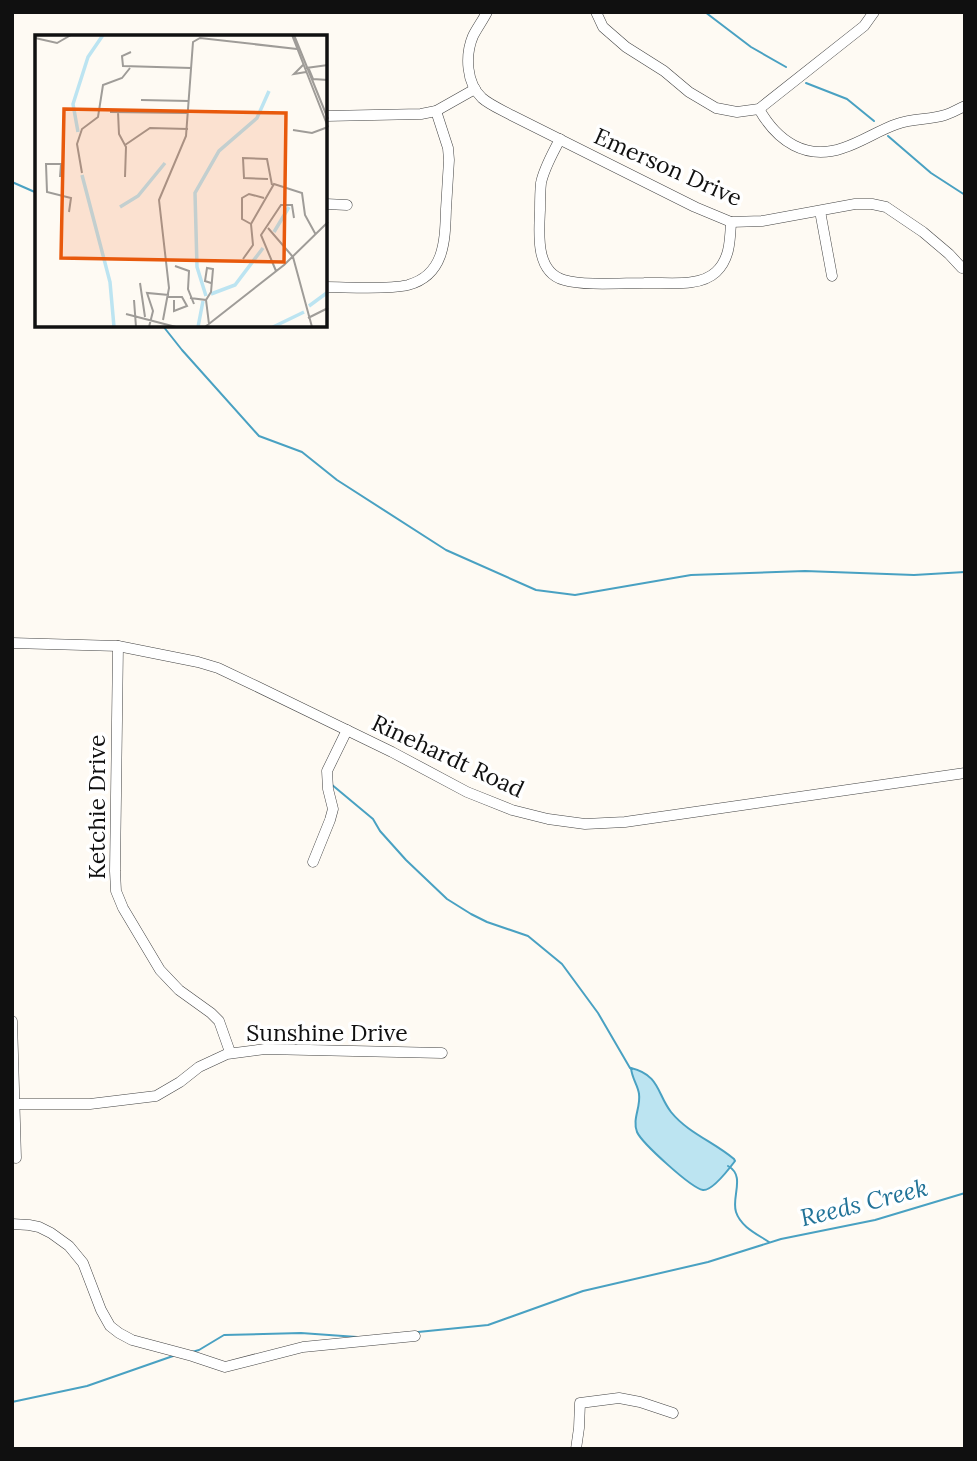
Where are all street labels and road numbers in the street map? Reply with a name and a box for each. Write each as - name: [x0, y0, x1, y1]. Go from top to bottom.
- street label: Emerson Drive: [590, 121, 747, 212]
- street label: Rinehardt Road: [367, 708, 529, 804]
- street label: Ketchie Drive: [82, 734, 111, 880]
- street label: Sunshine Drive: [246, 1018, 408, 1047]

